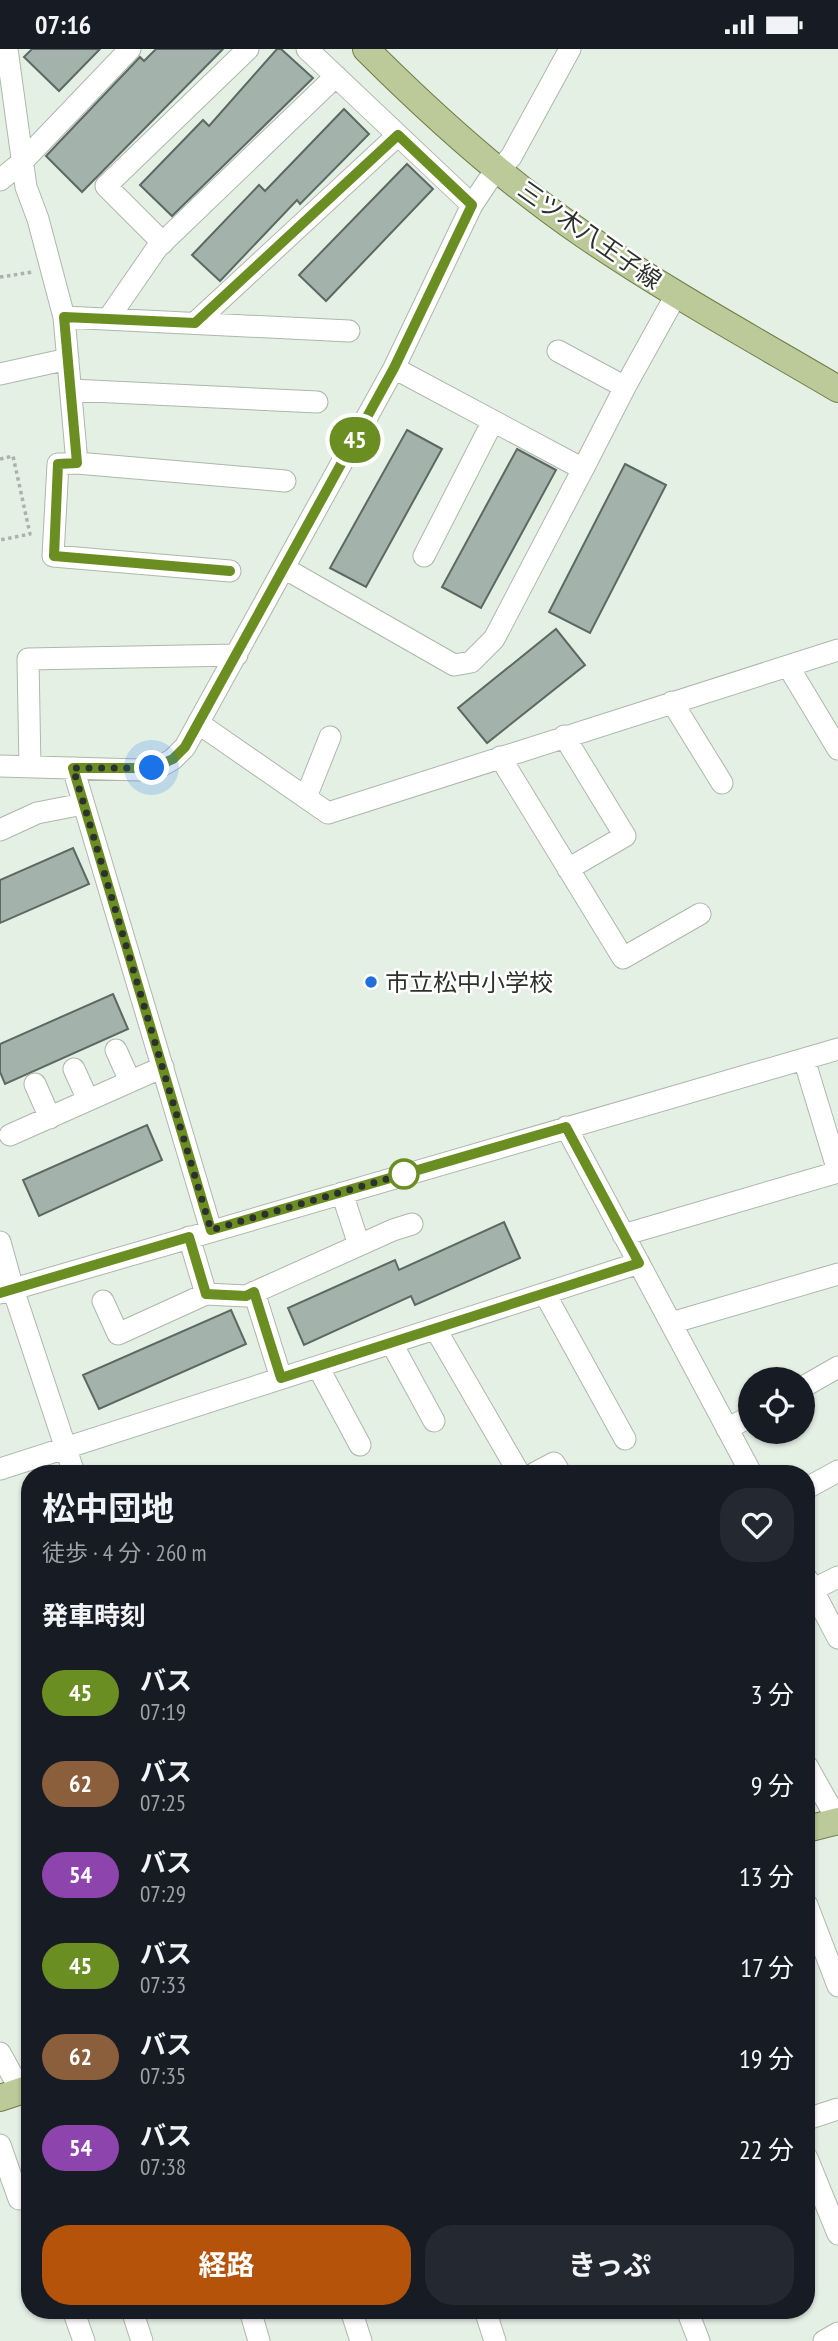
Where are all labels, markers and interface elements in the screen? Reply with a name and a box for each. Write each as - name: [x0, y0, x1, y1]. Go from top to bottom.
- text: 07:16: [35, 8, 91, 41]
- street label: 三ツ木八王子線: [512, 174, 668, 296]
- line badge: 45: [324, 417, 386, 463]
- text: 45: [344, 424, 366, 455]
- your location: [134, 750, 169, 785]
- place label: 市立松中小学校: [385, 967, 553, 998]
- marker: 市立松中小学校: [363, 974, 379, 990]
- unlabelled marker: [389, 1159, 419, 1189]
- map controls: [738, 1367, 815, 1444]
- button: locate: [738, 1367, 815, 1444]
- text: 松中団地: [42, 1486, 174, 1529]
- button: heart: [720, 1488, 794, 1562]
- text: 徒歩 · 4 分 · 260 m: [42, 1538, 206, 1567]
- text: 発車時刻: [42, 1599, 146, 1632]
- text: バス: [140, 1664, 192, 1697]
- text: 45: [69, 1677, 92, 1708]
- text: 3 分: [751, 1678, 794, 1711]
- text: 07:19: [140, 1697, 186, 1726]
- text: バス: [140, 1755, 192, 1788]
- text: 62: [69, 1768, 92, 1799]
- text: 9 分: [751, 1769, 794, 1802]
- text: 07:25: [140, 1788, 186, 1817]
- text: バス: [140, 1846, 192, 1879]
- text: 54: [69, 1859, 92, 1890]
- text: 13 分: [739, 1860, 794, 1893]
- text: 07:29: [140, 1879, 186, 1908]
- text: バス: [140, 1937, 192, 1970]
- text: 45: [69, 1950, 92, 1981]
- text: 17 分: [740, 1951, 794, 1984]
- text: 07:33: [140, 1970, 186, 1999]
- text: バス: [140, 2028, 192, 2061]
- text: 62: [69, 2041, 92, 2072]
- text: 19 分: [739, 2042, 794, 2075]
- text: 07:35: [140, 2061, 186, 2090]
- text: バス: [140, 2119, 192, 2152]
- text: 54: [69, 2132, 92, 2163]
- text: 22 分: [739, 2133, 794, 2166]
- text: 07:38: [140, 2152, 186, 2181]
- button: 経路: [42, 2225, 411, 2305]
- button: きっぷ: [425, 2225, 794, 2305]

